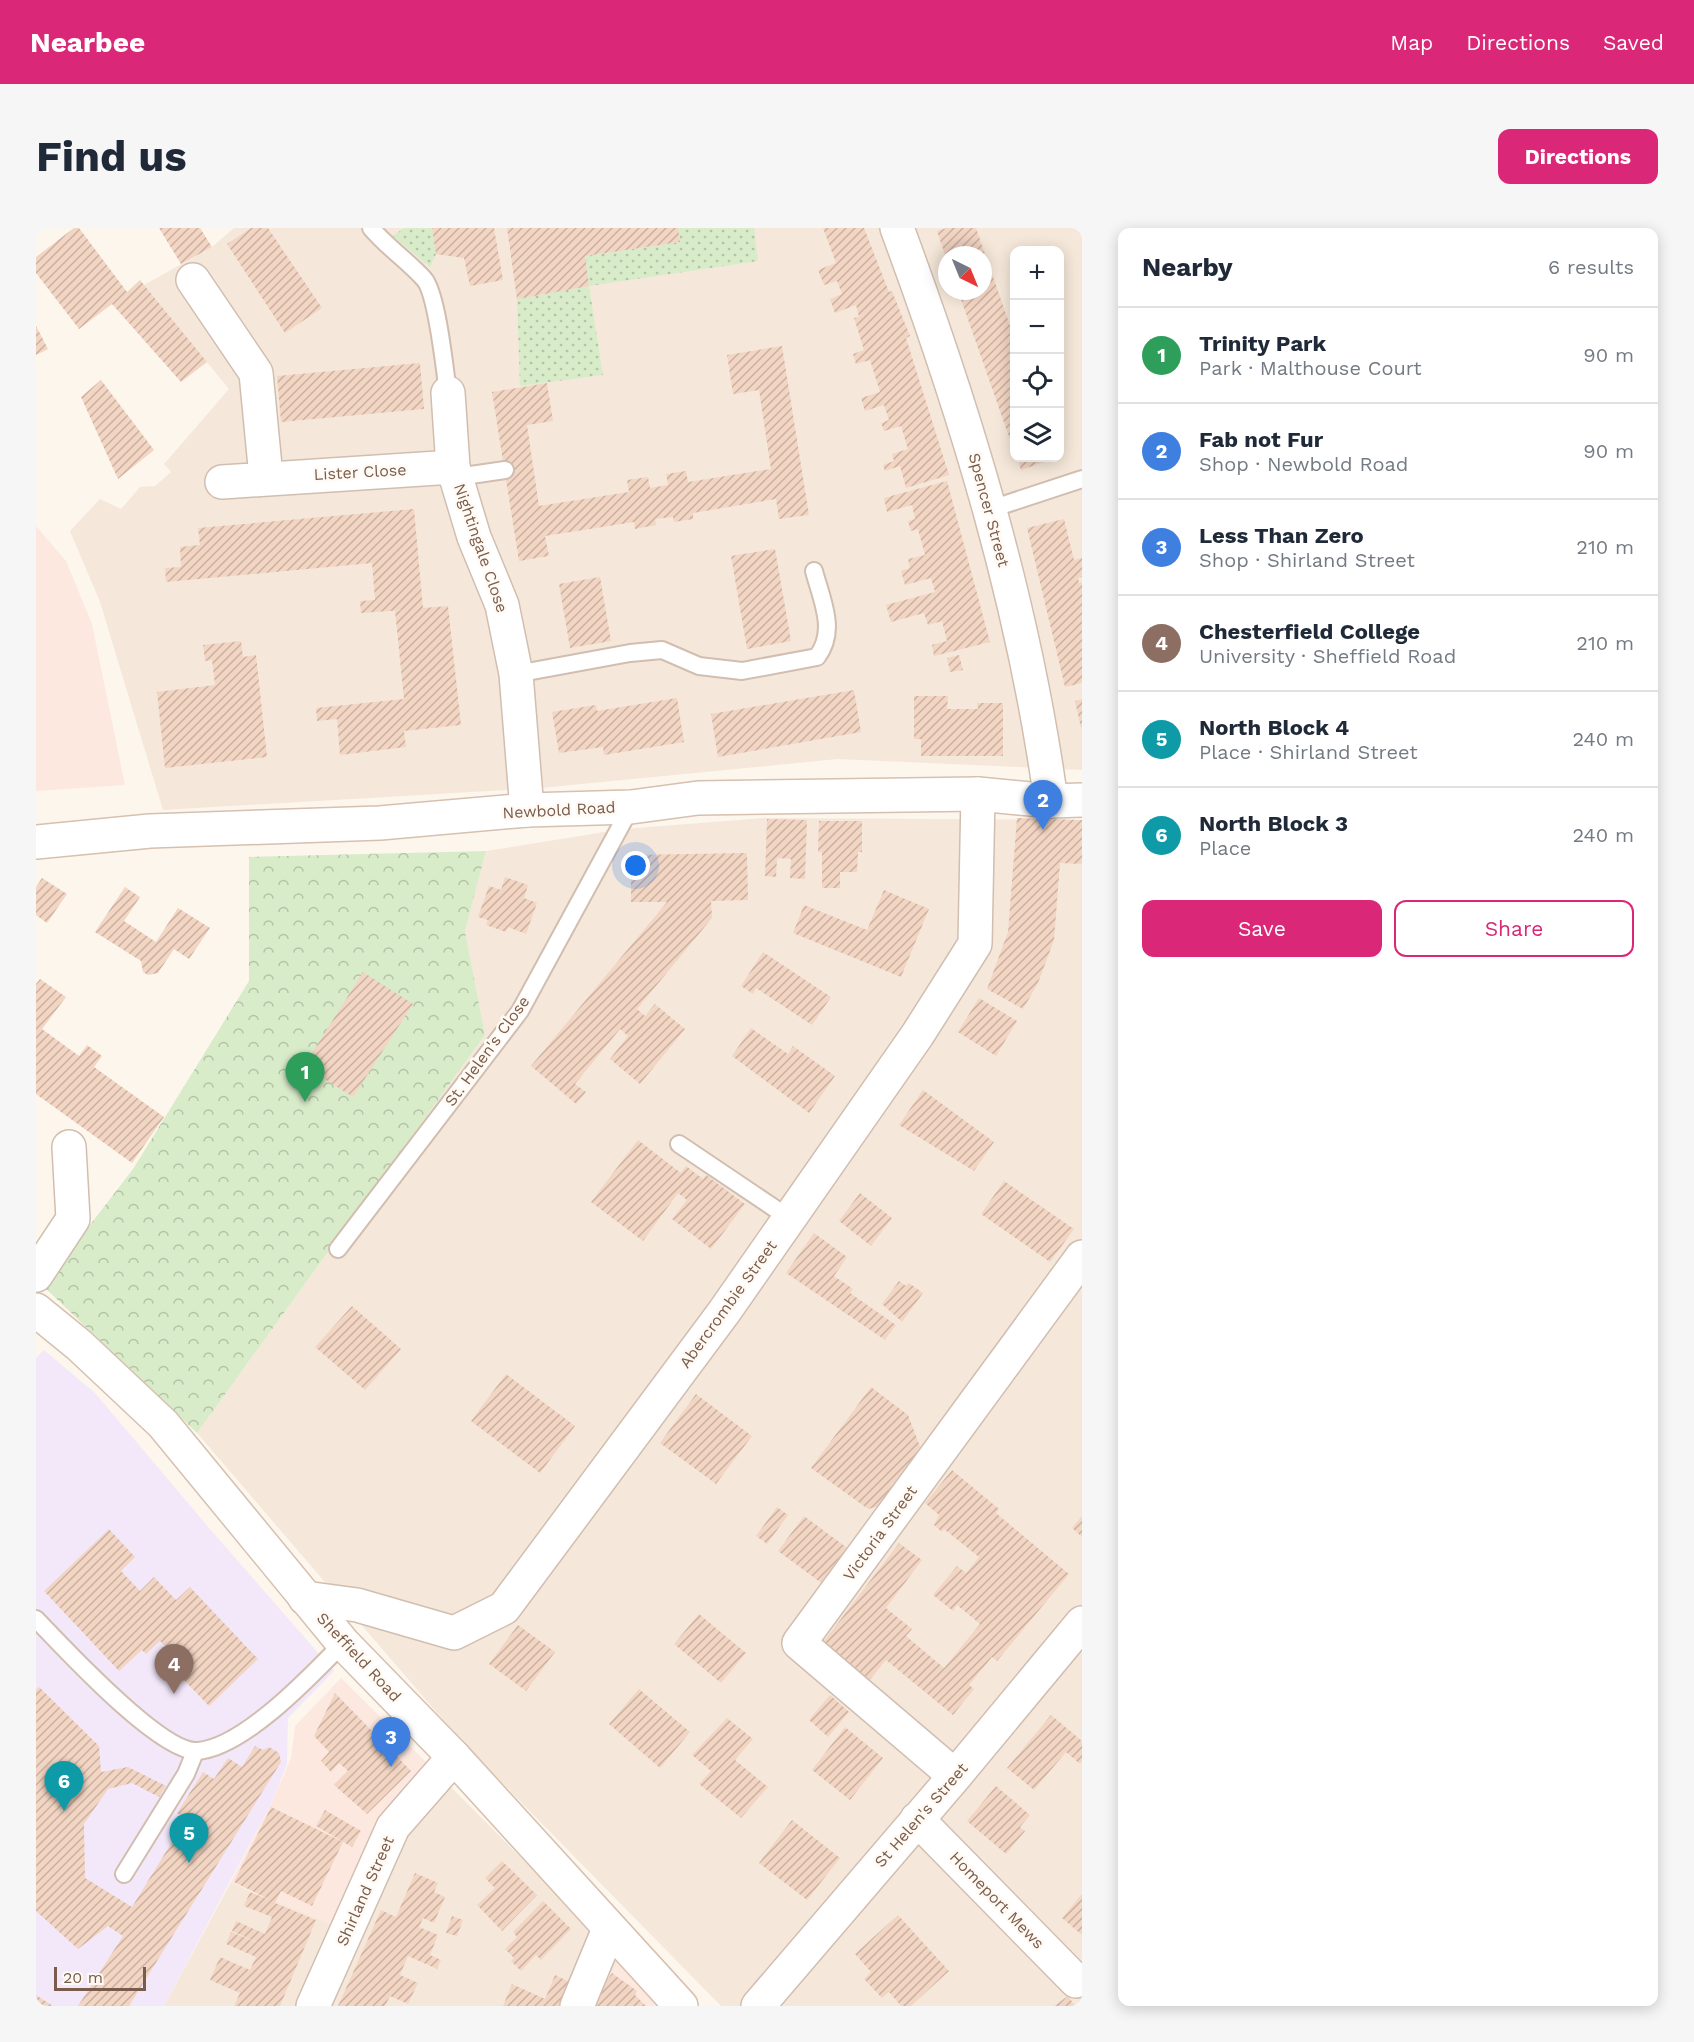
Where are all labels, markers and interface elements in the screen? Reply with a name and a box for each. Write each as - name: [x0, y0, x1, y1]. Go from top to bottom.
- text: Nearbee: [30, 26, 145, 59]
- text: Map: [1390, 30, 1433, 55]
- text: Directions: [1466, 30, 1570, 55]
- text: Saved: [1603, 30, 1664, 55]
- button: Directions: [1498, 129, 1658, 184]
- text: Find us: [36, 132, 187, 181]
- north arrow: [938, 246, 992, 300]
- map controls: [1010, 246, 1064, 462]
- button: +: [1010, 246, 1064, 300]
- text: Nearby: [1142, 252, 1233, 282]
- text: 6 results: [1548, 255, 1634, 279]
- button: −: [1010, 300, 1064, 354]
- text: Trinity Park: [1199, 331, 1326, 356]
- text: 1: [1157, 343, 1166, 367]
- text: 90 m: [1583, 343, 1634, 367]
- button: locate: [1010, 354, 1064, 408]
- text: Park · Malthouse Court: [1199, 356, 1422, 380]
- button: layers: [1010, 408, 1064, 462]
- text: Fab not Fur: [1199, 427, 1323, 452]
- text: 2: [1156, 439, 1167, 463]
- text: 90 m: [1583, 439, 1634, 463]
- street label: Spencer Street: [965, 451, 1013, 569]
- text: Shop · Newbold Road: [1199, 452, 1408, 476]
- street label: Lister Close: [313, 460, 407, 484]
- street label: Nightingale Close: [450, 481, 512, 615]
- text: Less Than Zero: [1199, 523, 1364, 548]
- text: 3: [1156, 535, 1167, 559]
- text: 210 m: [1576, 535, 1634, 559]
- text: Shop · Shirland Street: [1199, 548, 1415, 572]
- text: Chesterfield College: [1199, 619, 1420, 644]
- text: 4: [1155, 631, 1168, 655]
- text: 210 m: [1576, 631, 1634, 655]
- text: University · Sheffield Road: [1199, 644, 1456, 668]
- text: North Block 4: [1199, 715, 1349, 740]
- text: 5: [1156, 727, 1167, 751]
- text: 240 m: [1572, 727, 1634, 751]
- text: Place · Shirland Street: [1199, 740, 1418, 764]
- pin: 2: [1024, 780, 1062, 830]
- street label: Newbold Road: [502, 798, 616, 822]
- text: North Block 3: [1199, 811, 1348, 836]
- text: 6: [1155, 823, 1168, 847]
- text: 240 m: [1572, 823, 1634, 847]
- text: Place: [1199, 836, 1251, 860]
- your location: [621, 851, 650, 880]
- button: Save: [1142, 900, 1382, 957]
- button: Share: [1394, 900, 1634, 957]
- street label: St. Helen's Close: [441, 992, 533, 1110]
- pin: 1: [286, 1052, 324, 1102]
- street label: Abercrombie Street: [675, 1236, 781, 1372]
- street label: Victoria Street: [839, 1481, 921, 1584]
- street label: Sheffield Road: [313, 1609, 405, 1705]
- pin: 4: [154, 1644, 194, 1694]
- pin: 3: [372, 1718, 410, 1767]
- street label: St Helen's Street: [870, 1759, 972, 1871]
- pin: 6: [45, 1762, 84, 1811]
- pin: 5: [170, 1814, 208, 1863]
- street label: Shirland Street: [332, 1833, 398, 1949]
- street label: Homeport Mews: [946, 1847, 1048, 1953]
- scale bar: [54, 1964, 146, 1992]
- text: 20 m: [63, 1968, 103, 1987]

